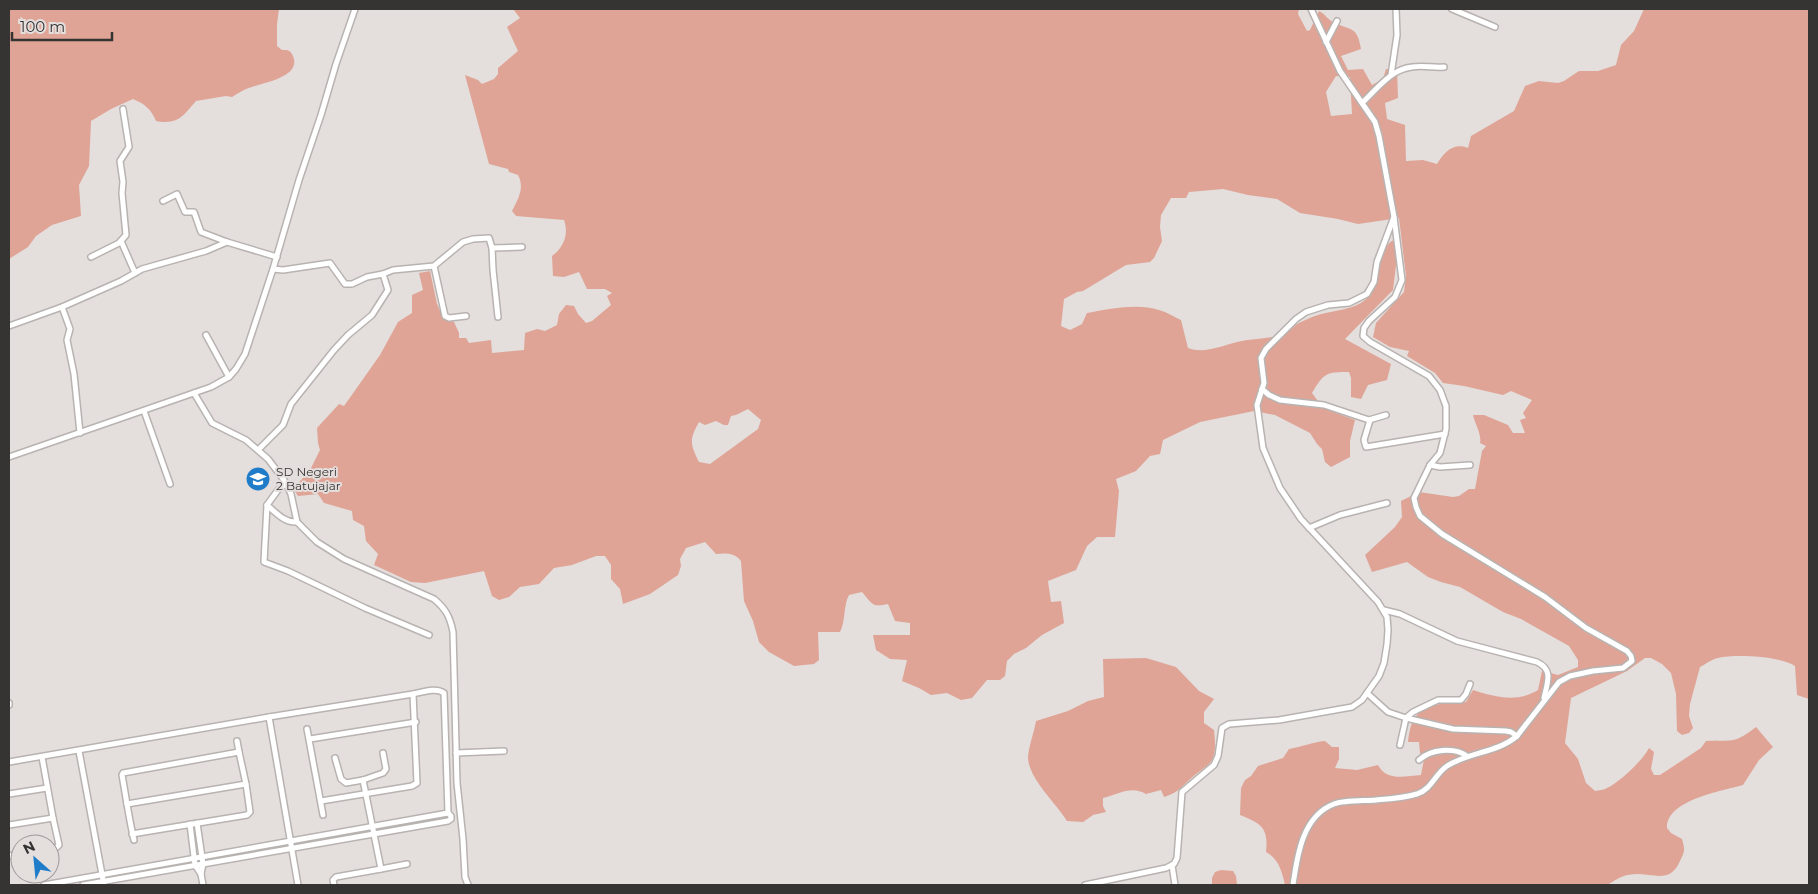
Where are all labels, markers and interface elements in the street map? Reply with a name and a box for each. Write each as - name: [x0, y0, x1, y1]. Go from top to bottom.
- scale bar: [12, 10, 112, 42]
- text: 100 m: [20, 17, 65, 36]
- place label: SD Negeri 2 Batujajar: [276, 464, 341, 493]
- school or university icon: SD Negeri 2 Batujajar: [245, 466, 271, 492]
- north arrow: [10, 834, 60, 884]
- text: N: [20, 837, 38, 858]

